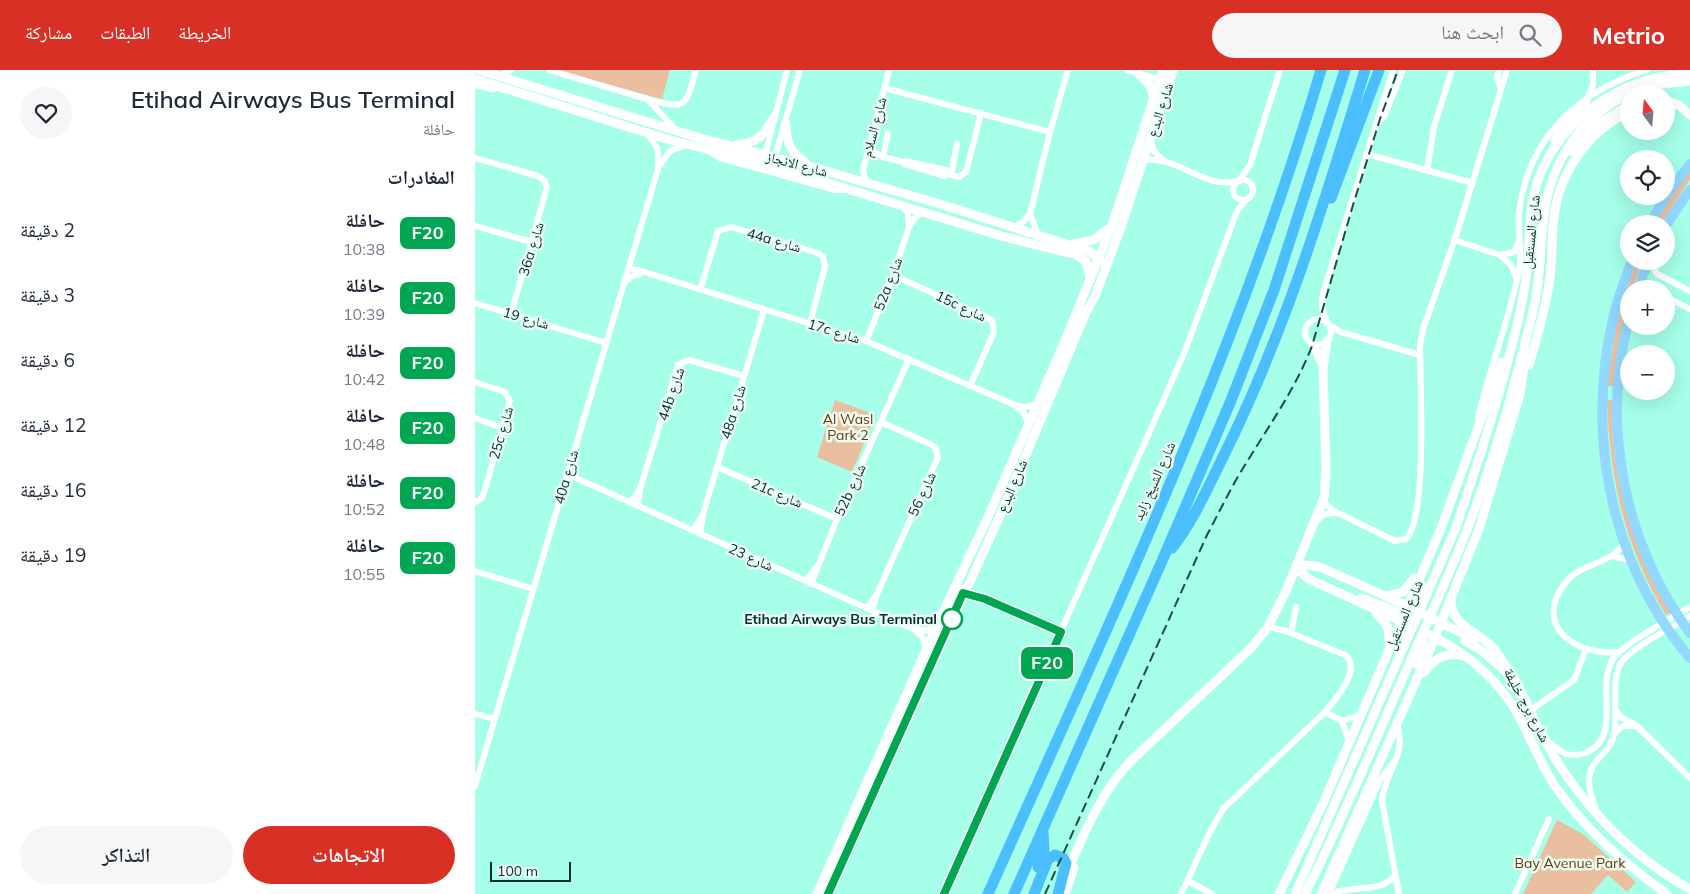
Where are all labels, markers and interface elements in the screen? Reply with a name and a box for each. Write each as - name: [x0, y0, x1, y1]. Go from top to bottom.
- search box: [1212, 13, 1562, 58]
- text: ابحث هنا: [1441, 20, 1504, 44]
- text: Metrio: [1592, 20, 1665, 50]
- text: مشاركة: [25, 21, 72, 44]
- text: الطبقات: [100, 21, 150, 44]
- text: الخريطة: [178, 21, 231, 44]
- icon: search: [1516, 21, 1544, 49]
- street label: شارع البدع: [1143, 81, 1178, 140]
- text: Etihad Airways Bus Terminal: [131, 84, 455, 114]
- north arrow: [1620, 85, 1675, 140]
- map controls: [1620, 85, 1675, 400]
- button: heart: [20, 87, 72, 139]
- street label: شارع السلام: [857, 95, 892, 159]
- text: حافلة: [423, 119, 455, 139]
- street label: شارع الانجاز: [763, 147, 830, 182]
- button: locate: [1620, 150, 1675, 205]
- text: المغادرات: [388, 165, 455, 189]
- street label: شارع المستقبل: [1518, 194, 1545, 270]
- text: حافلة: [346, 208, 385, 232]
- button: layers: [1620, 215, 1675, 270]
- text: 2 دقيقة: [20, 218, 75, 242]
- street label: 36a شارع: [514, 220, 549, 278]
- text: F20: [412, 221, 443, 244]
- street label: 44a شارع: [745, 224, 803, 257]
- text: 10:38: [343, 239, 385, 259]
- street label: 52a شارع: [870, 255, 907, 313]
- text: حافلة: [346, 273, 385, 297]
- button: +: [1620, 280, 1675, 335]
- text: 3 دقيقة: [20, 283, 75, 307]
- text: F20: [412, 286, 443, 309]
- street label: 15c شارع: [932, 286, 989, 326]
- street label: شارع 19: [501, 303, 551, 334]
- text: 10:39: [343, 304, 385, 324]
- street label: 17c شارع: [805, 314, 862, 348]
- text: حافلة: [346, 338, 385, 362]
- button: −: [1620, 345, 1675, 400]
- text: 6 دقيقة: [20, 348, 75, 372]
- text: F20: [412, 351, 443, 374]
- street label: 44b شارع: [653, 365, 689, 423]
- text: 10:42: [343, 369, 385, 389]
- street label: 48a شارع: [716, 383, 751, 441]
- text: حافلة: [346, 403, 385, 427]
- street label: 25c شارع: [485, 405, 518, 462]
- park label: Al Wasl Park 2: [823, 410, 873, 444]
- text: 12 دقيقة: [20, 413, 86, 437]
- text: F20: [412, 416, 443, 439]
- text: 10:48: [343, 434, 385, 454]
- street label: شارع الشيخ زايد: [1129, 439, 1180, 523]
- street label: 40a شارع: [550, 448, 583, 506]
- street label: شارع البدع: [993, 457, 1032, 516]
- street label: 52b شارع: [830, 461, 871, 519]
- text: حافلة: [346, 468, 385, 492]
- street label: شارع 56: [904, 469, 941, 520]
- street label: 21c شارع: [748, 474, 805, 513]
- text: 16 دقيقة: [20, 478, 86, 502]
- text: F20: [412, 481, 443, 504]
- text: 10:52: [343, 499, 385, 519]
- text: حافلة: [346, 533, 385, 557]
- street label: شارع 23: [725, 539, 776, 576]
- text: 19 دقيقة: [20, 543, 86, 567]
- text: F20: [412, 546, 443, 569]
- text: 10:55: [343, 564, 385, 584]
- street label: شارع المستقبل: [1381, 577, 1428, 653]
- marker: Etihad Airways Bus Terminal: [941, 608, 963, 630]
- place label: Etihad Airways Bus Terminal: [744, 610, 937, 628]
- line badge: F20: [1018, 647, 1076, 679]
- text: F20: [1031, 651, 1063, 674]
- street label: شارع برج خليفة: [1499, 665, 1554, 746]
- button: التذاكر: [20, 826, 233, 884]
- button: الاتجاهات: [243, 826, 455, 884]
- park label: Bay Avenue Park: [1515, 854, 1626, 872]
- scale bar: [490, 859, 571, 882]
- text: 100 m: [497, 862, 538, 880]

